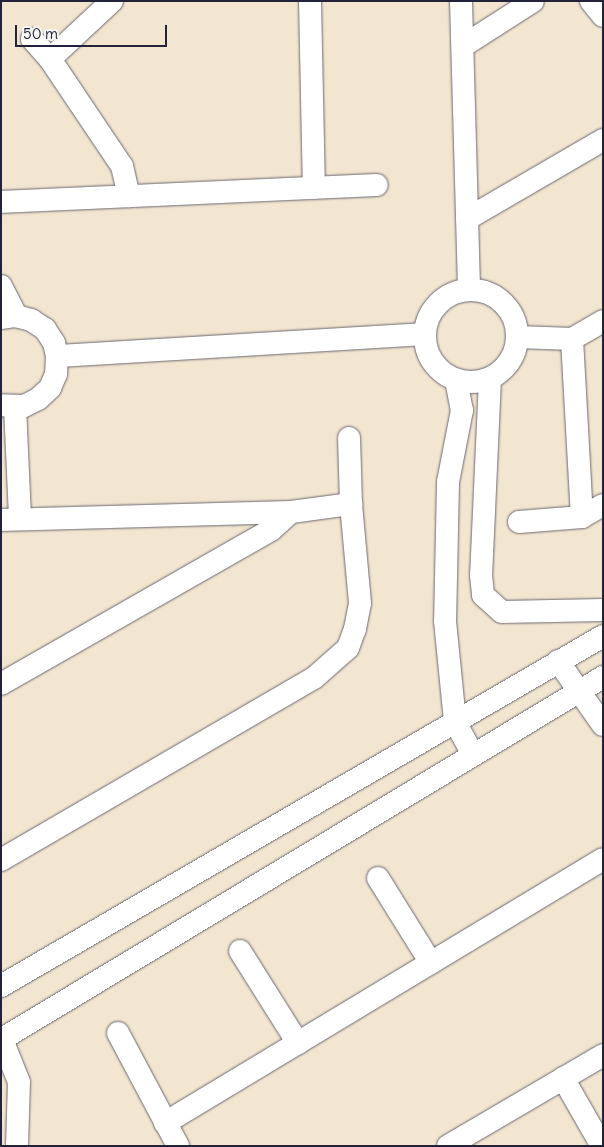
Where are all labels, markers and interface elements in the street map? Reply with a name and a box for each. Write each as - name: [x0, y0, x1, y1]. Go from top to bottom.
- scale bar: [18, 15, 170, 47]
- text: 50 m: [23, 24, 58, 43]

